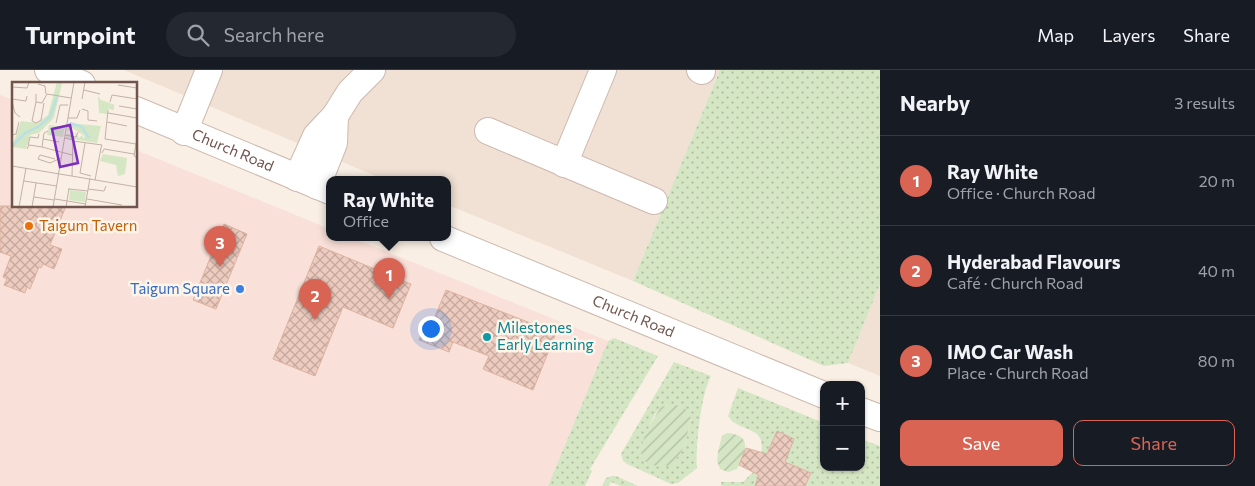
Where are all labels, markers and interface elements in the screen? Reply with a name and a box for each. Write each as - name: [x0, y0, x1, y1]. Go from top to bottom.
- search box: [166, 12, 516, 57]
- text: Turnpoint: [25, 20, 136, 49]
- icon: search: [184, 21, 212, 49]
- text: Search here: [224, 23, 324, 46]
- text: Map: [1037, 24, 1074, 46]
- text: Layers: [1102, 24, 1155, 46]
- text: Share: [1183, 24, 1230, 46]
- inset map: [12, 82, 138, 208]
- text: Nearby: [900, 90, 970, 115]
- text: 3 results: [1174, 93, 1235, 112]
- street label: Church Road: [190, 124, 277, 175]
- text: Ray White: [947, 160, 1038, 183]
- text: 1: [912, 171, 920, 190]
- text: 20 m: [1199, 171, 1235, 190]
- popup: [326, 176, 451, 241]
- text: Office · Church Road: [947, 183, 1095, 202]
- text: Ray White: [343, 188, 434, 211]
- text: Office: [343, 211, 389, 230]
- place label: Taigum Tavern: [39, 216, 137, 234]
- marker: Taigum Tavern: [23, 220, 35, 232]
- pin: 3: [204, 226, 236, 267]
- text: Hyderabad Flavours: [947, 250, 1121, 273]
- pin: 1: [373, 258, 405, 299]
- text: 2: [911, 261, 921, 280]
- text: 40 m: [1198, 261, 1235, 280]
- text: Café · Church Road: [947, 273, 1083, 292]
- place label: Taigum Square: [130, 279, 230, 297]
- pin: 2: [299, 279, 331, 320]
- marker: Taigum Square: [234, 283, 246, 295]
- street label: Church Road: [590, 291, 677, 340]
- your location: [418, 316, 444, 342]
- place label: Milestones Early Learning: [497, 318, 594, 353]
- marker: Milestones Early Learning: [481, 331, 493, 343]
- text: IMO Car Wash: [947, 340, 1073, 363]
- text: 3: [911, 351, 921, 370]
- text: 80 m: [1198, 351, 1235, 370]
- text: Place · Church Road: [947, 363, 1088, 382]
- map controls: [820, 381, 865, 471]
- button: +: [820, 381, 865, 426]
- button: Save: [900, 420, 1063, 466]
- button: Share: [1073, 420, 1235, 466]
- button: −: [820, 426, 865, 471]

